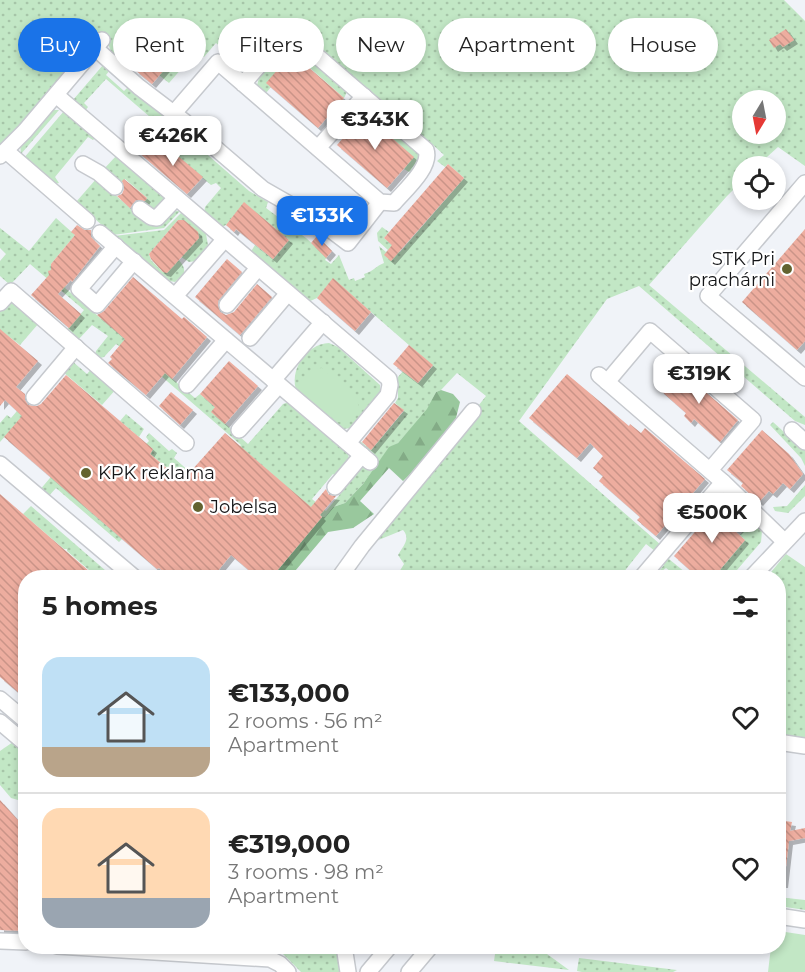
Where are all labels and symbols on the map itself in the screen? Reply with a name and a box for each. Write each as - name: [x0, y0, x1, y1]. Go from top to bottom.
- north arrow: [732, 90, 786, 144]
- pin: €343K: [333, 100, 417, 151]
- pin: €426K: [131, 116, 215, 167]
- pin: €133K: [280, 196, 364, 247]
- place label: STK Pri prachárni: [689, 248, 775, 291]
- marker: STK Pri prachárni: [780, 262, 794, 276]
- pin: €319K: [657, 354, 741, 405]
- place label: KPK reklama: [98, 462, 215, 484]
- marker: KPK reklama: [79, 466, 93, 480]
- pin: €500K: [670, 493, 754, 544]
- place label: Jobelsa: [209, 496, 278, 518]
- marker: Jobelsa: [191, 500, 205, 514]

